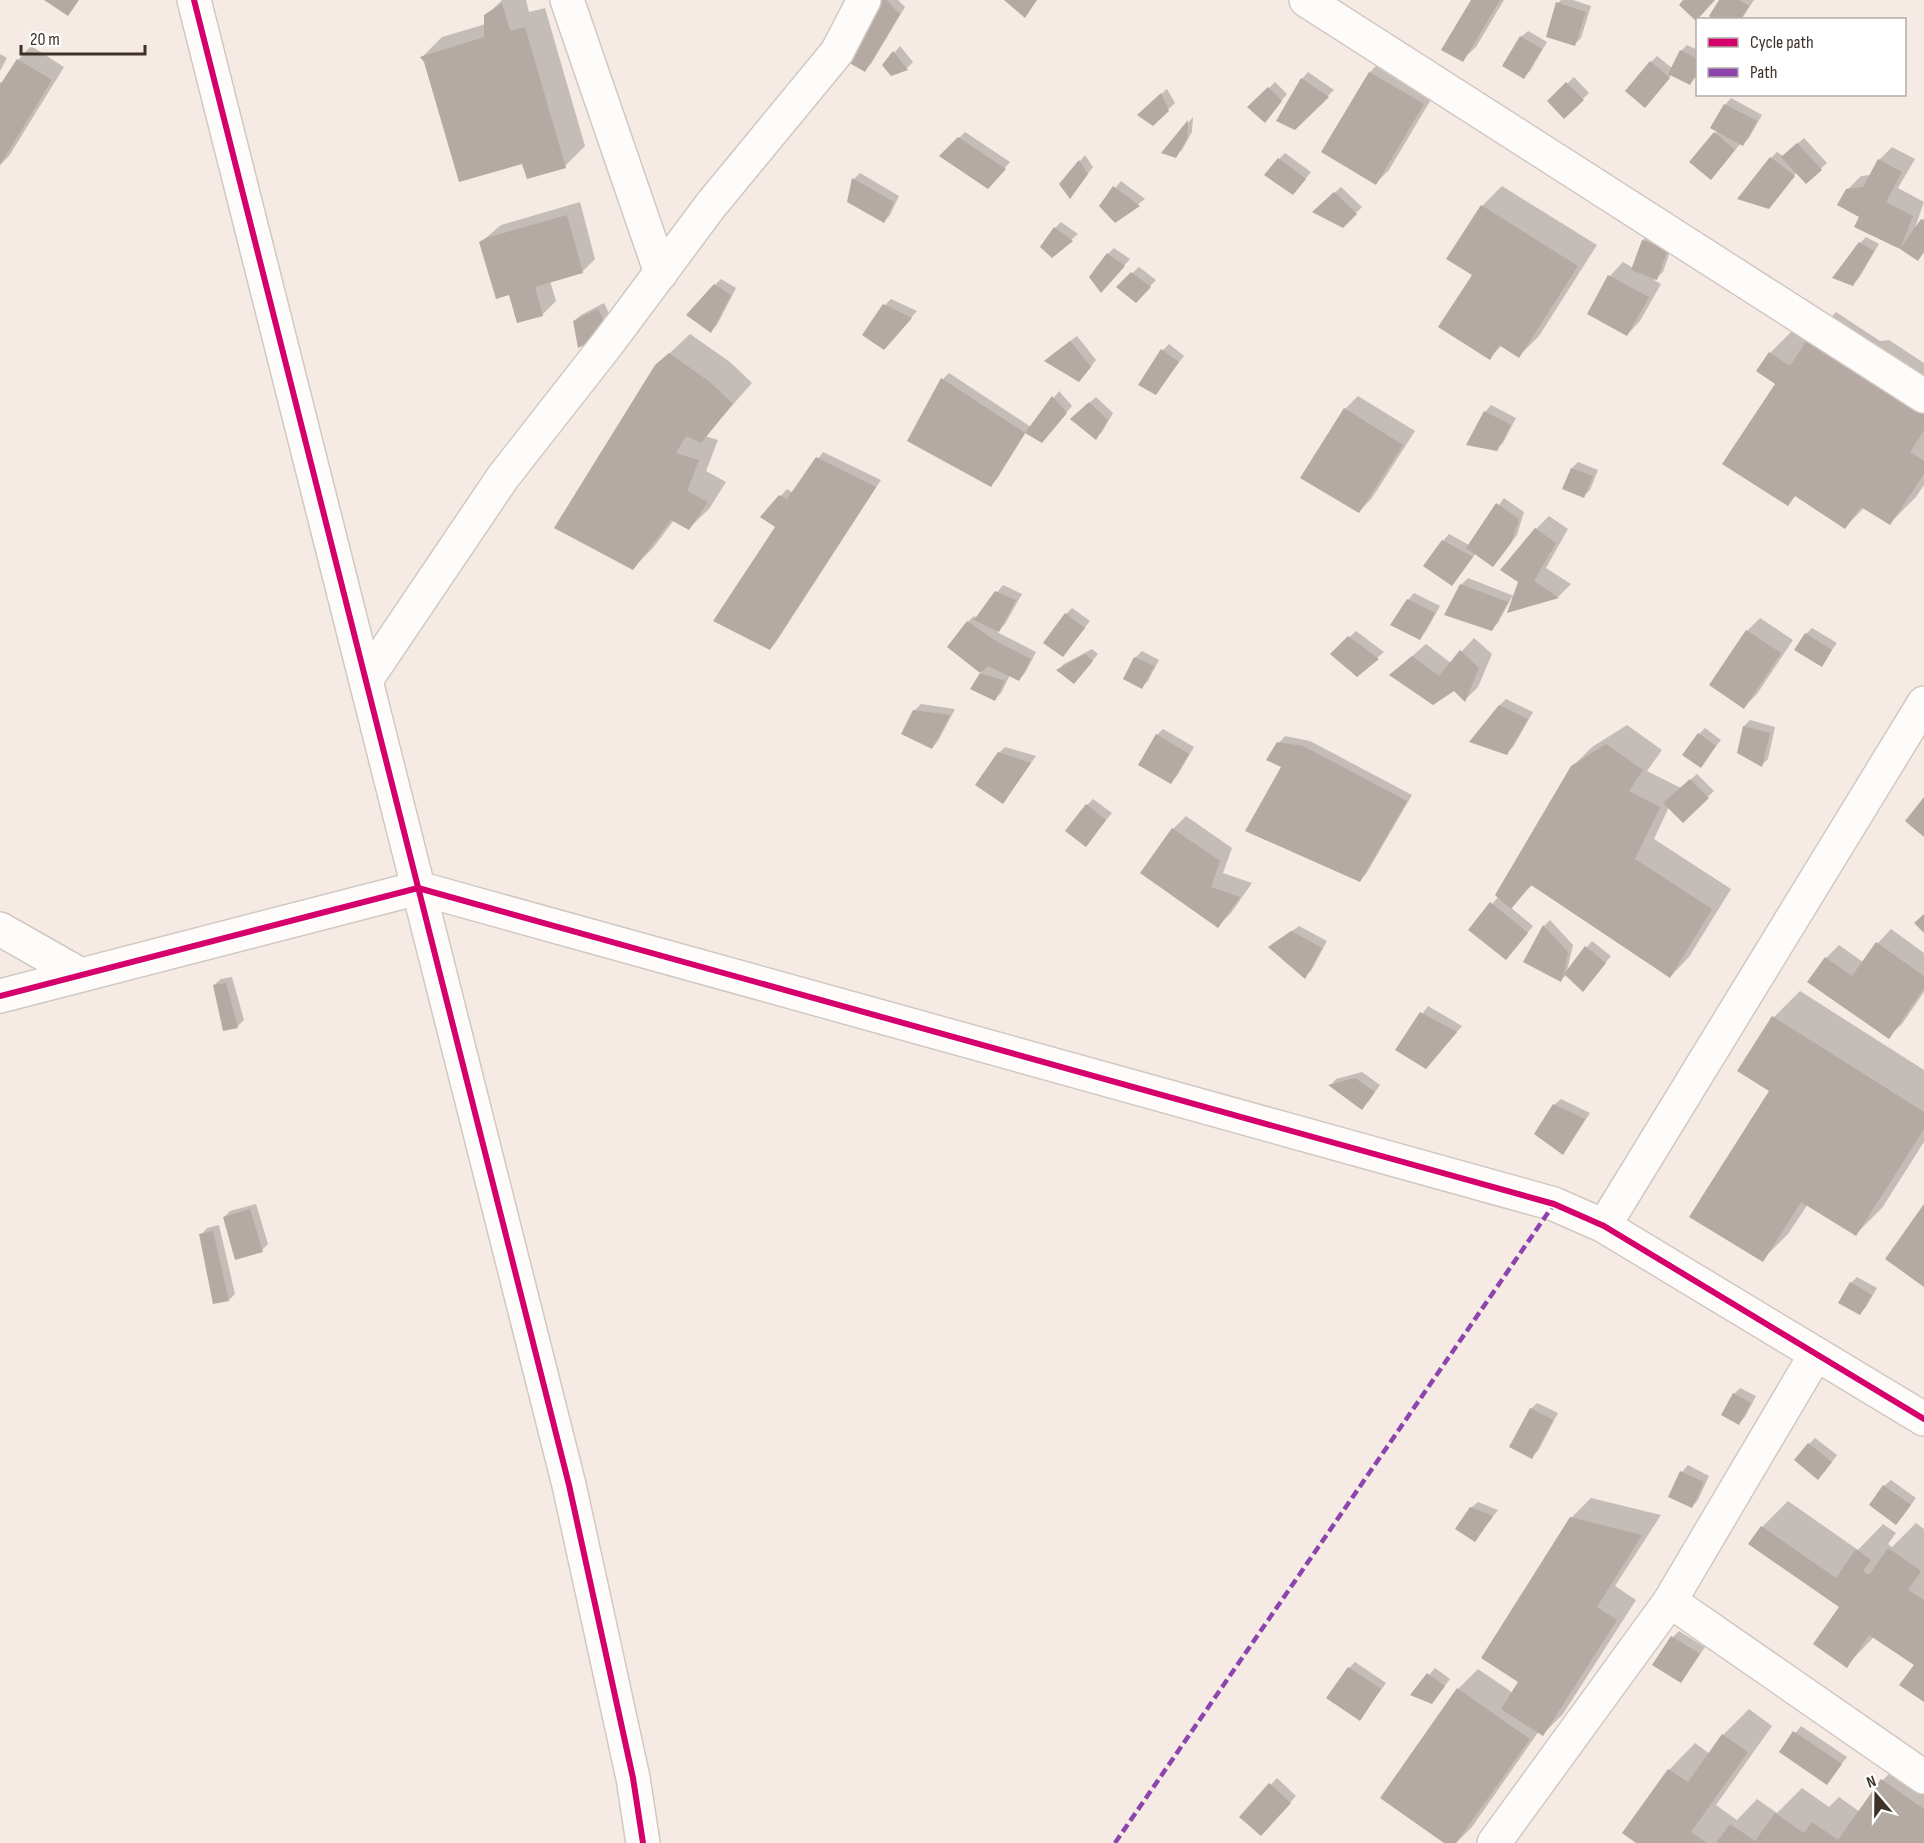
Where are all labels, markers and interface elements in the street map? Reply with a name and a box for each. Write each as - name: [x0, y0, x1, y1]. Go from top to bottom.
- scale bar: [21, 18, 146, 56]
- legend: [1696, 18, 1906, 96]
- text: 20 m: [30, 29, 60, 50]
- text: Cycle path: [1750, 32, 1814, 53]
- text: Path: [1750, 62, 1778, 83]
- north arrow: [1846, 1765, 1906, 1825]
- text: N: [1864, 1772, 1879, 1793]

